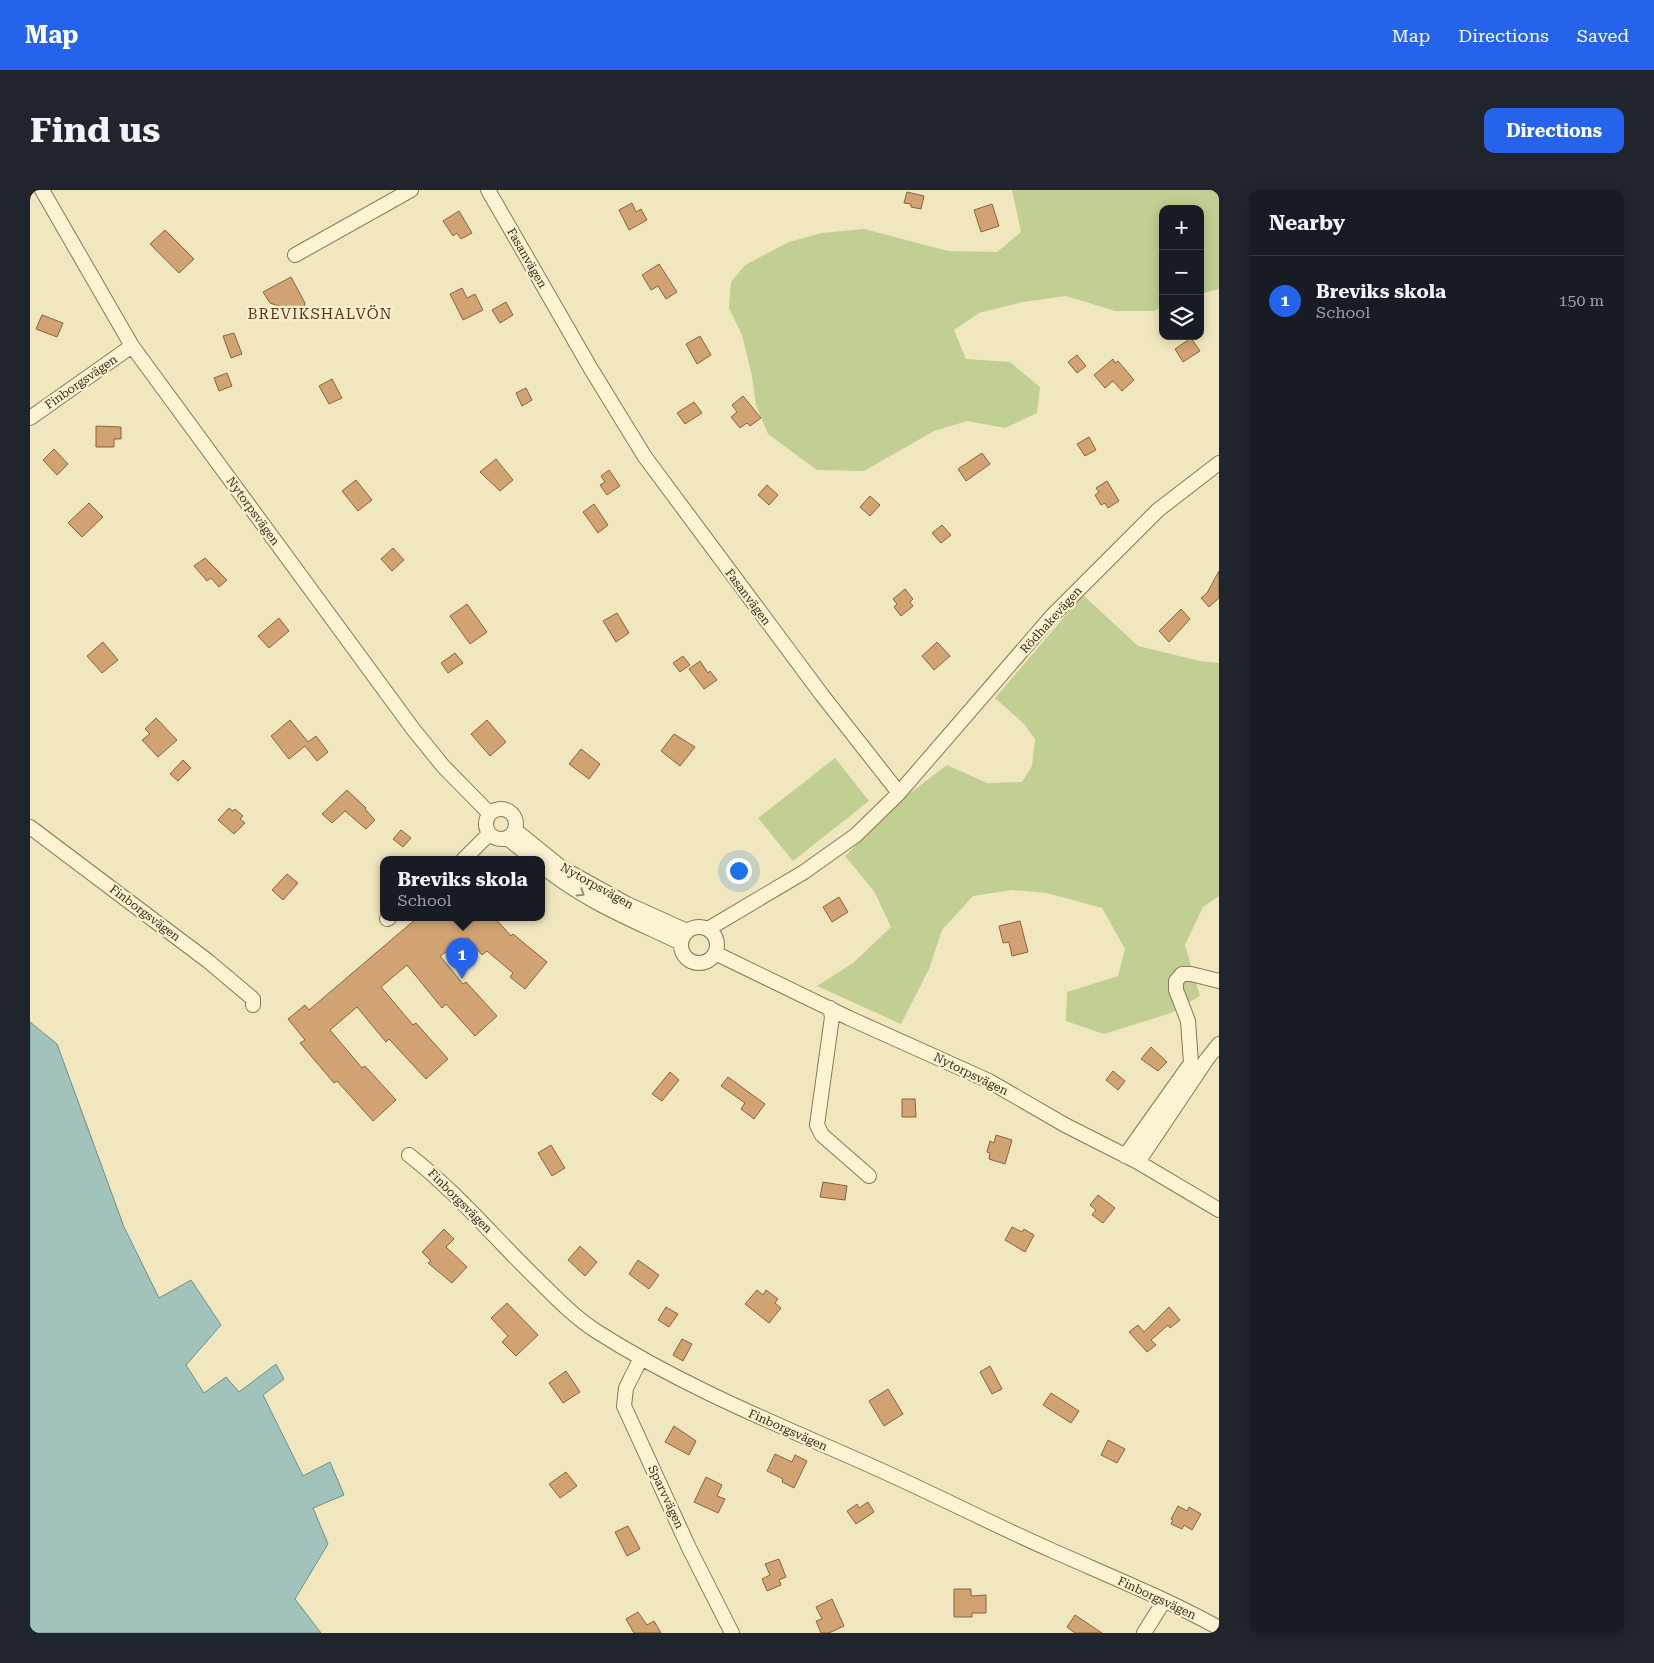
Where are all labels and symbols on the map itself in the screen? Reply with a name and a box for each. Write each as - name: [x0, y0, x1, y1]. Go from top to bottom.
- street label: Fasanvägen: [504, 226, 550, 291]
- district label: BREVIKSHALVÖN: [247, 305, 393, 323]
- street label: Finborgsvägen: [42, 352, 120, 412]
- street label: Nytorpsvägen: [224, 474, 283, 548]
- street label: Fasanvägen: [722, 566, 774, 628]
- street label: Rödhakevägen: [1017, 583, 1085, 656]
- your location: [726, 858, 752, 884]
- street label: Nytorpsvägen: [558, 860, 636, 912]
- street label: Finborgsvägen: [107, 882, 183, 944]
- one-way arrow: [575, 887, 584, 896]
- pin: 1: [446, 938, 478, 979]
- street label: Nytorpsvägen: [931, 1050, 1011, 1098]
- street label: Finborgsvägen: [425, 1166, 495, 1236]
- street label: Finborgsvägen: [746, 1406, 830, 1454]
- street label: Sparvvägen: [645, 1463, 687, 1531]
- street label: Finborgsvägen: [1116, 1574, 1199, 1622]

